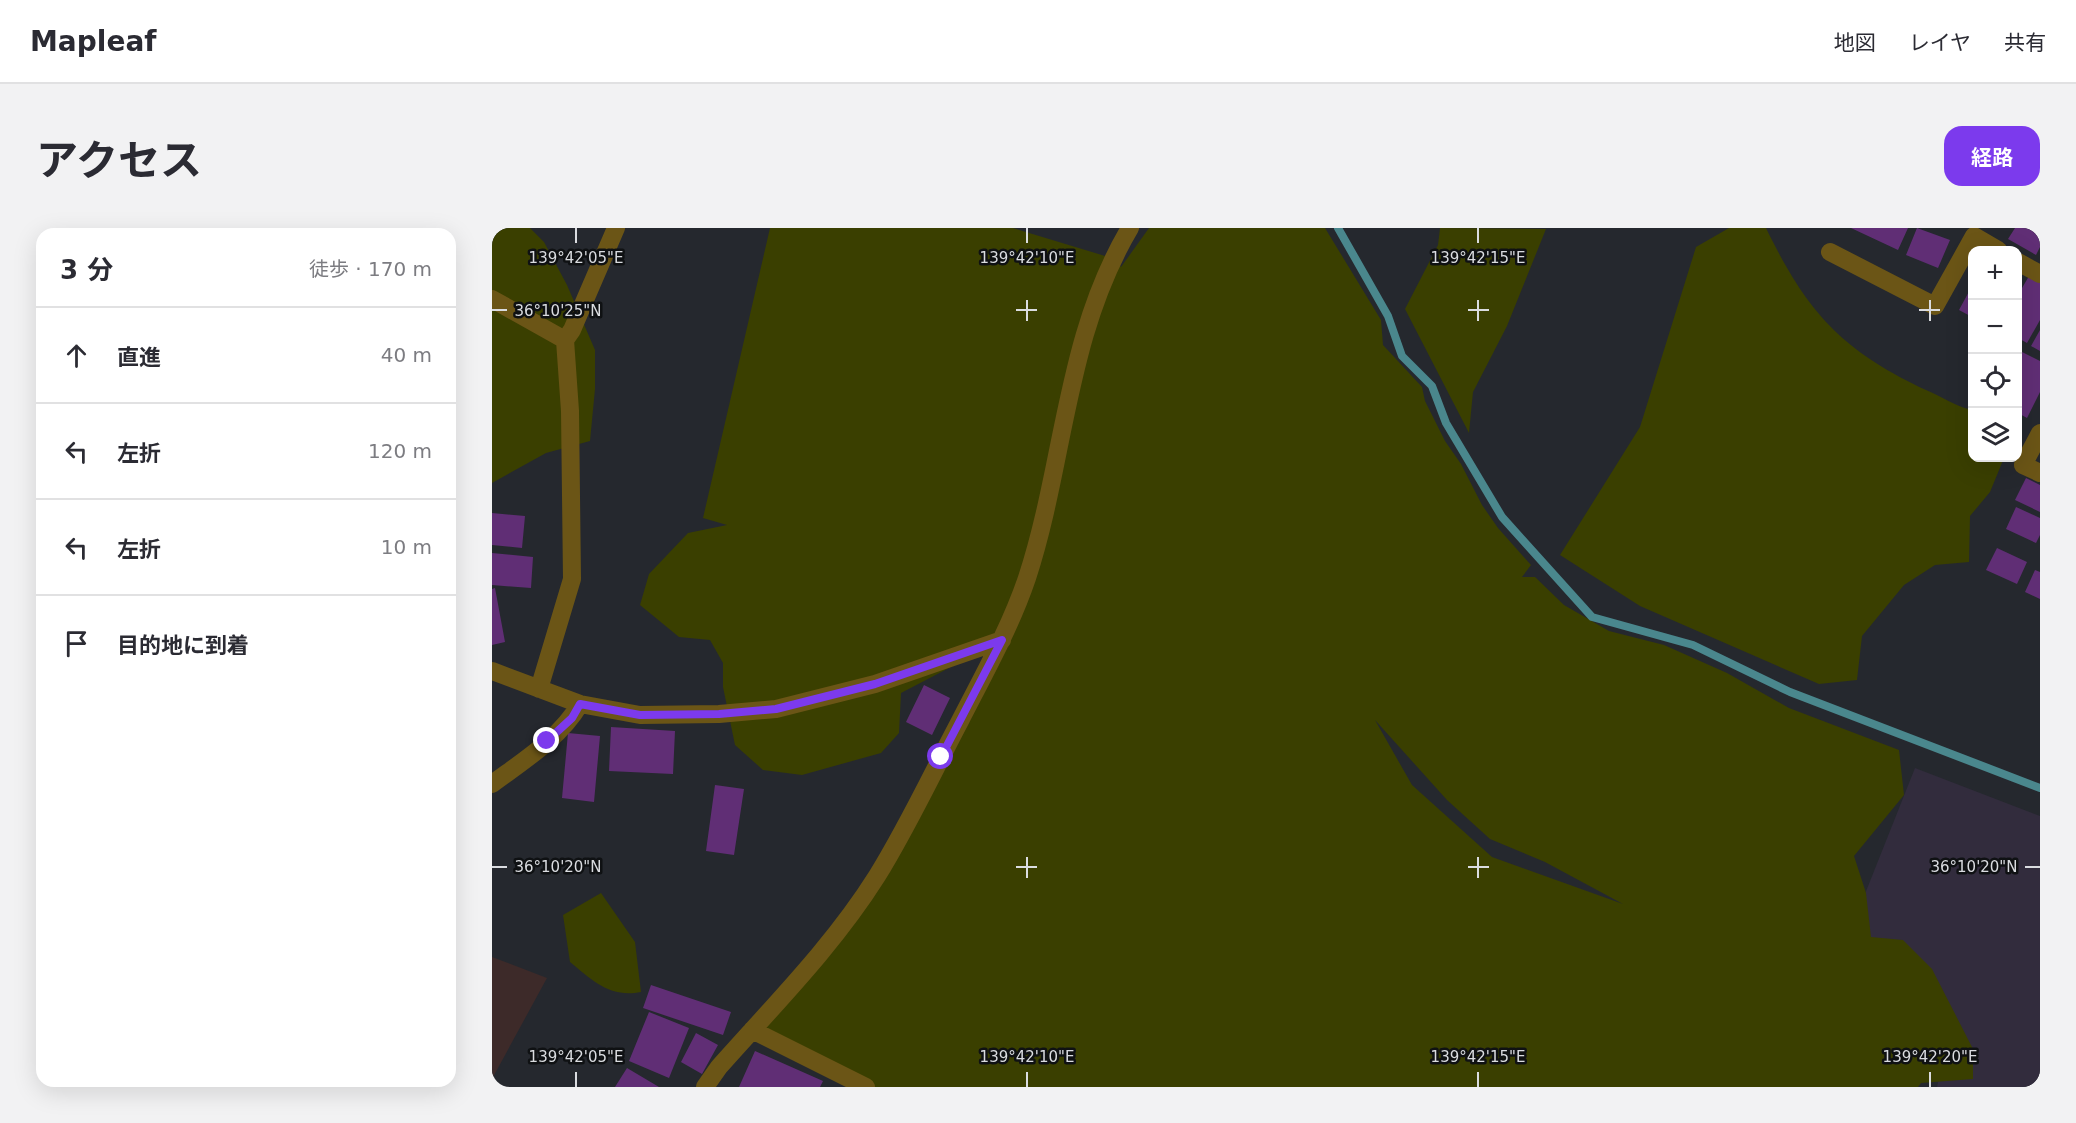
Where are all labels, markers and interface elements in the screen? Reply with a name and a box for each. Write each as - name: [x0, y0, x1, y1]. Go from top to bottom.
- text: Mapleaf: [30, 25, 156, 58]
- text: 地図: [1834, 31, 1876, 55]
- text: レイヤ: [1909, 31, 1971, 55]
- text: 共有: [2004, 31, 2046, 55]
- button: 経路: [1944, 126, 2040, 186]
- text: アクセス: [36, 136, 202, 185]
- map controls: [1968, 246, 2022, 462]
- button: +: [1968, 246, 2022, 300]
- text: 139°42'05"E: [529, 249, 623, 267]
- text: 139°42'10"E: [980, 249, 1074, 267]
- text: 139°42'15"E: [1431, 249, 1525, 267]
- text: 3 分: [60, 255, 113, 285]
- text: 徒歩 · 170 m: [309, 257, 432, 281]
- button: −: [1968, 300, 2022, 354]
- text: 36°10'25"N: [514, 302, 602, 320]
- icon: ahead: [60, 339, 93, 372]
- text: 40 m: [381, 343, 432, 367]
- text: 直進: [117, 345, 161, 370]
- button: locate: [1968, 354, 2022, 408]
- button: layers: [1968, 408, 2022, 462]
- icon: left: [60, 435, 93, 468]
- text: 120 m: [368, 439, 432, 463]
- text: 左折: [117, 441, 161, 466]
- icon: left: [60, 531, 93, 564]
- text: 10 m: [381, 535, 432, 559]
- text: 左折: [117, 537, 161, 562]
- icon: arrive: [60, 627, 93, 660]
- text: 目的地に到着: [117, 633, 249, 658]
- route end: [533, 727, 559, 753]
- route start: [927, 743, 953, 769]
- text: 36°10'20"N: [514, 858, 602, 876]
- text: 36°10'20"N: [1930, 858, 2018, 876]
- text: 139°42'05"E: [529, 1048, 623, 1066]
- text: 139°42'10"E: [980, 1048, 1074, 1066]
- text: 139°42'15"E: [1431, 1048, 1525, 1066]
- text: 139°42'20"E: [1883, 1048, 1977, 1066]

